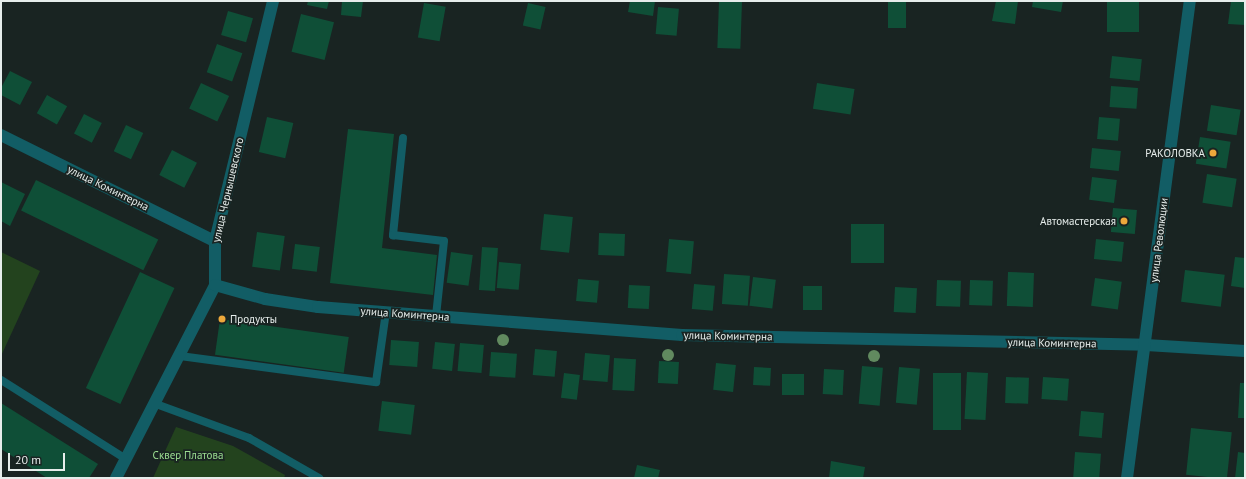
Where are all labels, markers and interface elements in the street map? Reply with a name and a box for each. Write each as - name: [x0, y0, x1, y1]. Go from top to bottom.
- street label: улица Чернышевского: [210, 136, 246, 244]
- place label: РАКОЛОВКА: [1145, 146, 1205, 160]
- marker: РАКОЛОВКА: [1208, 148, 1218, 158]
- street label: улица Коминтерна: [65, 163, 151, 213]
- street label: улица Революции: [1147, 197, 1171, 283]
- place label: Автомастерская: [1040, 214, 1116, 228]
- marker: Автомастерская: [1119, 216, 1129, 226]
- street label: улица Коминтерна: [360, 304, 450, 324]
- place label: Продукты: [230, 312, 277, 326]
- marker: Продукты: [217, 314, 227, 324]
- street label: улица Коминтерна: [683, 329, 773, 343]
- street label: улица Коминтерна: [1007, 336, 1097, 350]
- scale bar: [10, 445, 67, 471]
- park label: Сквер Платова: [153, 448, 223, 462]
- text: 20 m: [15, 452, 41, 467]

